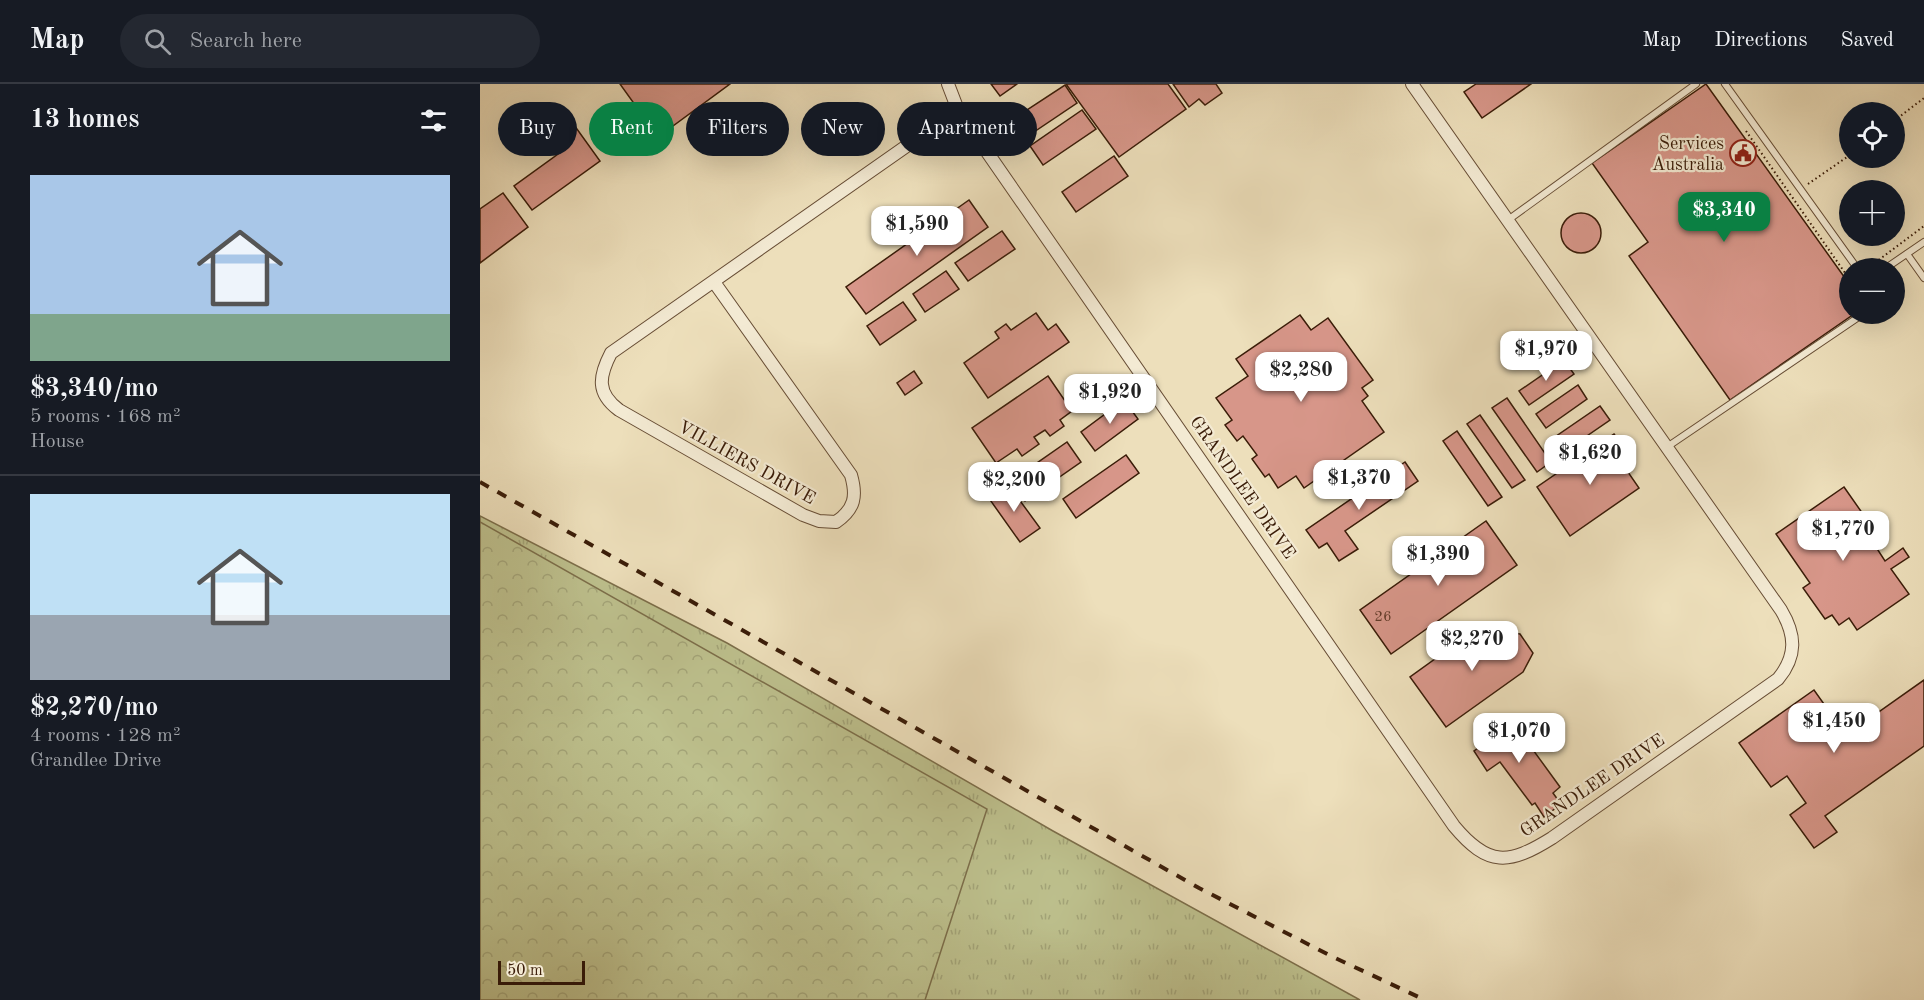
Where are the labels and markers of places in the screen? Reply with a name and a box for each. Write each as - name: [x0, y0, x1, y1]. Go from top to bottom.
- place label: Services Australia: [1652, 135, 1724, 174]
- public building icon: Services Australia: [1728, 138, 1758, 168]
- pin: $3,340: [1675, 192, 1773, 243]
- pin: $1,590: [868, 206, 966, 257]
- pin: $1,970: [1497, 331, 1595, 382]
- pin: $2,280: [1252, 352, 1350, 403]
- pin: $1,920: [1061, 374, 1159, 425]
- pin: $1,620: [1541, 435, 1639, 486]
- pin: $1,370: [1310, 460, 1408, 511]
- pin: $2,200: [965, 462, 1063, 513]
- pin: $1,770: [1794, 511, 1892, 562]
- pin: $1,390: [1389, 536, 1487, 587]
- pin: $2,270: [1423, 621, 1521, 672]
- pin: $1,450: [1785, 703, 1883, 754]
- pin: $1,070: [1470, 713, 1568, 764]

